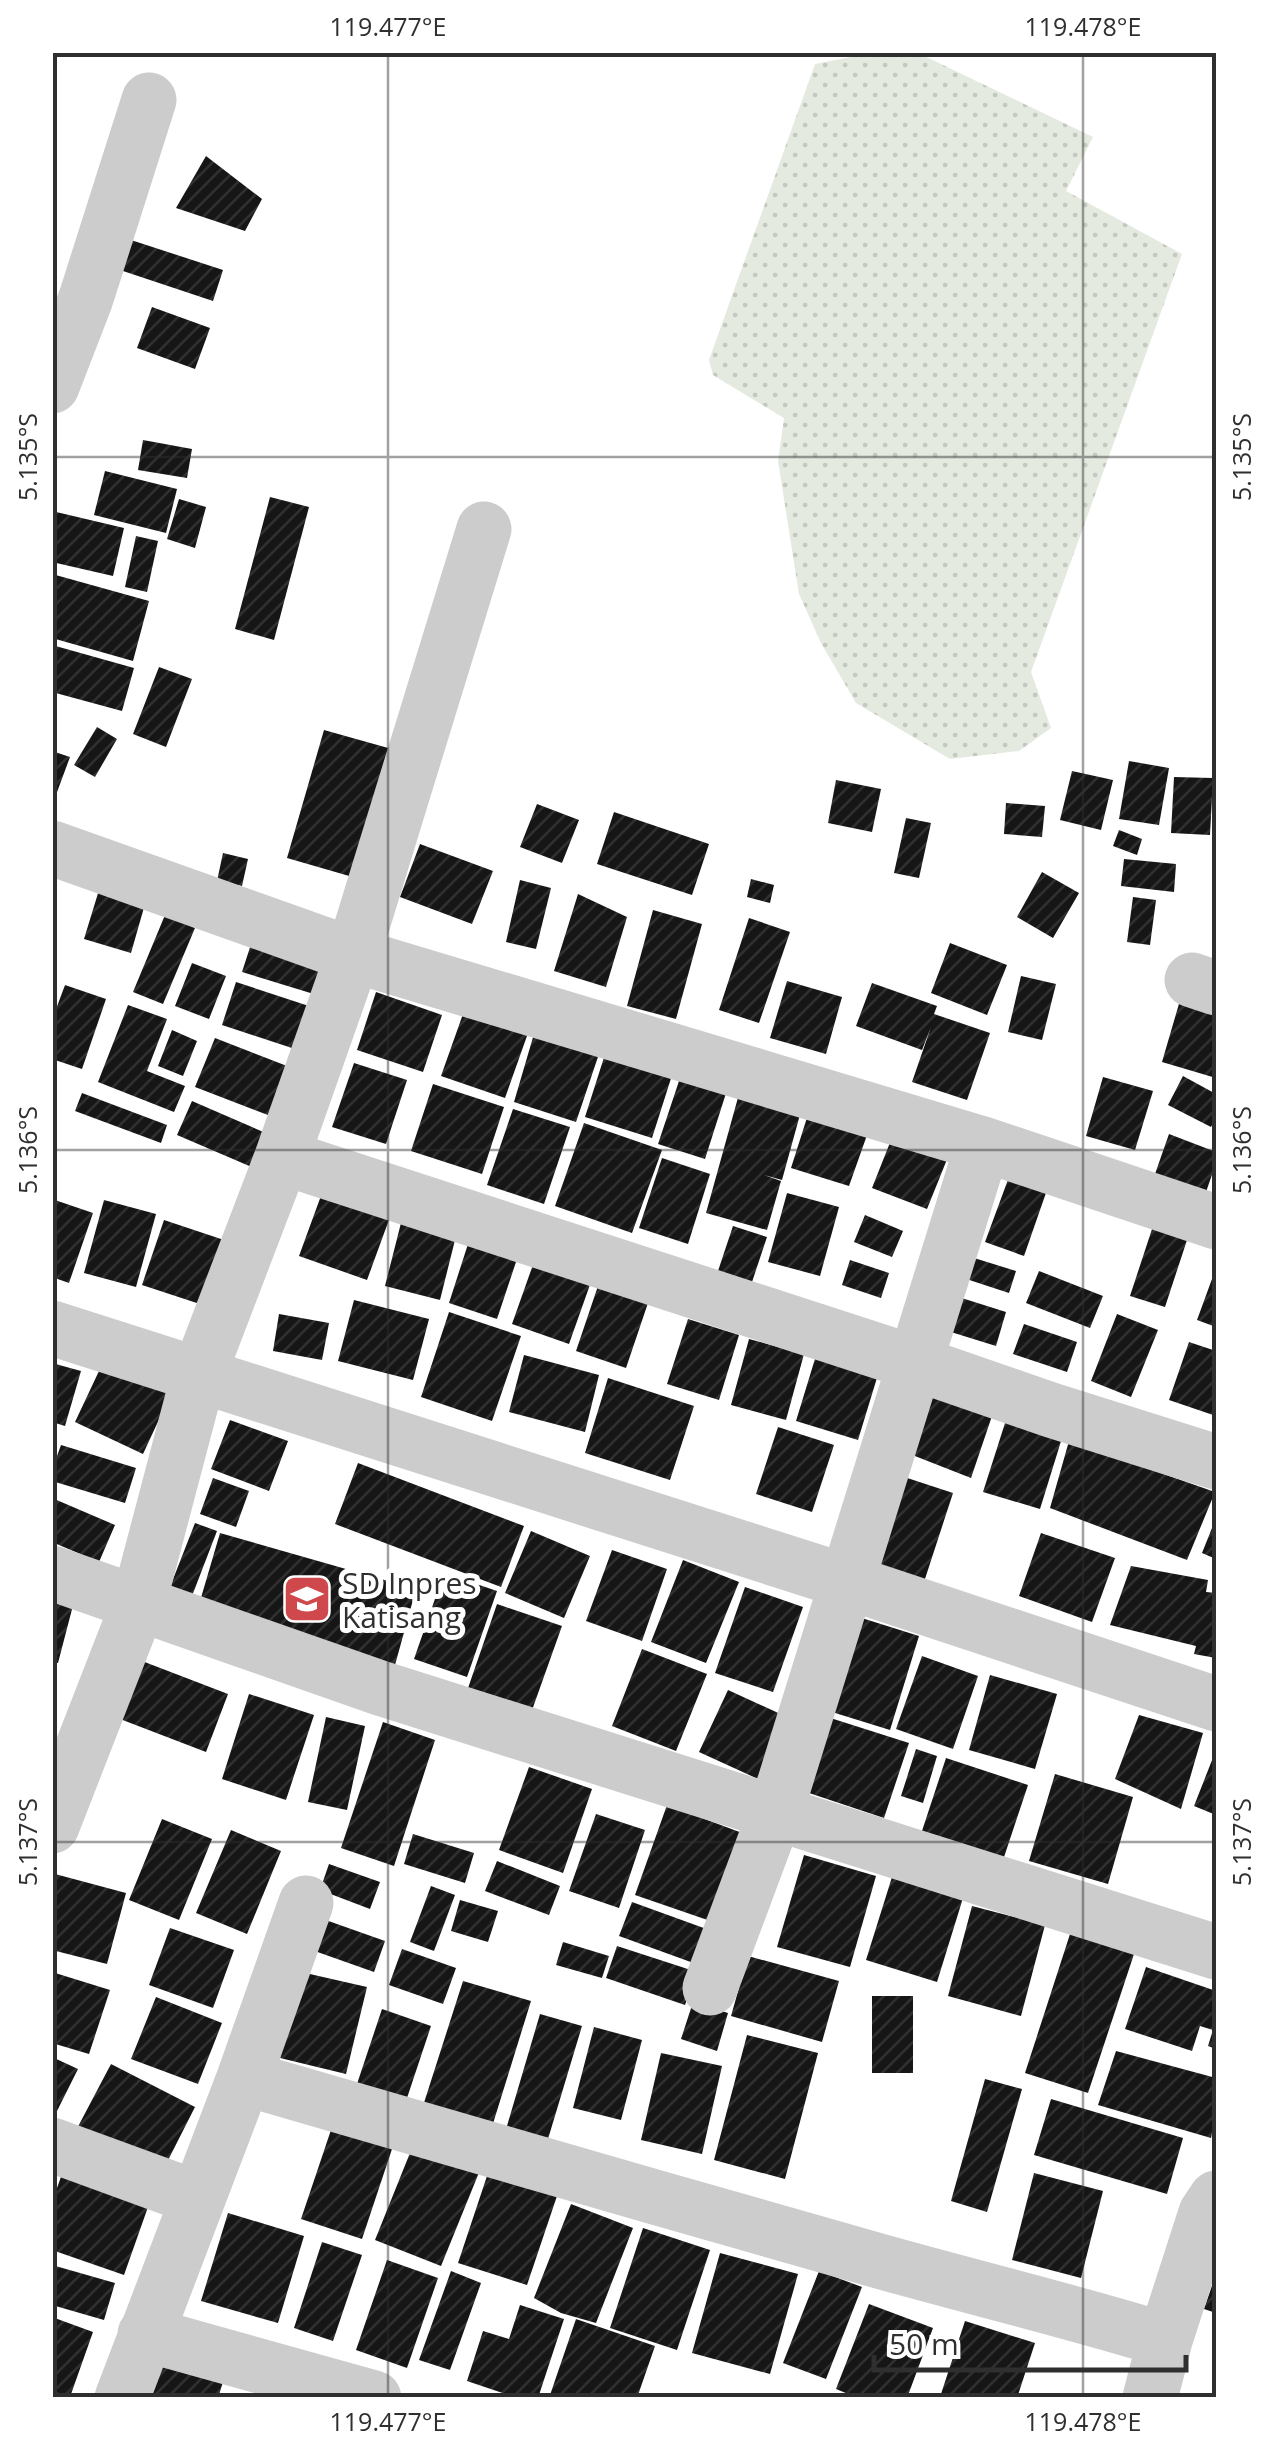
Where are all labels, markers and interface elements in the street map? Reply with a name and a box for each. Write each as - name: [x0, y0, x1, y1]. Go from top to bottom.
- text: 119.477°E: [330, 9, 446, 43]
- text: 119.478°E: [1025, 9, 1141, 43]
- text: 5.135°S: [10, 413, 44, 501]
- text: 5.135°S: [1224, 413, 1258, 501]
- text: 5.136°S: [10, 1106, 44, 1194]
- text: 5.136°S: [1224, 1106, 1258, 1194]
- place label: SD Inpres Katisang: [342, 1562, 477, 1637]
- school or university icon: SD Inpres Katisang: [281, 1573, 333, 1625]
- text: 5.137°S: [10, 1798, 44, 1886]
- text: 5.137°S: [1224, 1798, 1258, 1886]
- scale bar: [874, 2310, 1186, 2372]
- text: 50 m: [889, 2323, 959, 2364]
- text: 119.477°E: [330, 2404, 446, 2438]
- text: 119.478°E: [1025, 2404, 1141, 2438]

